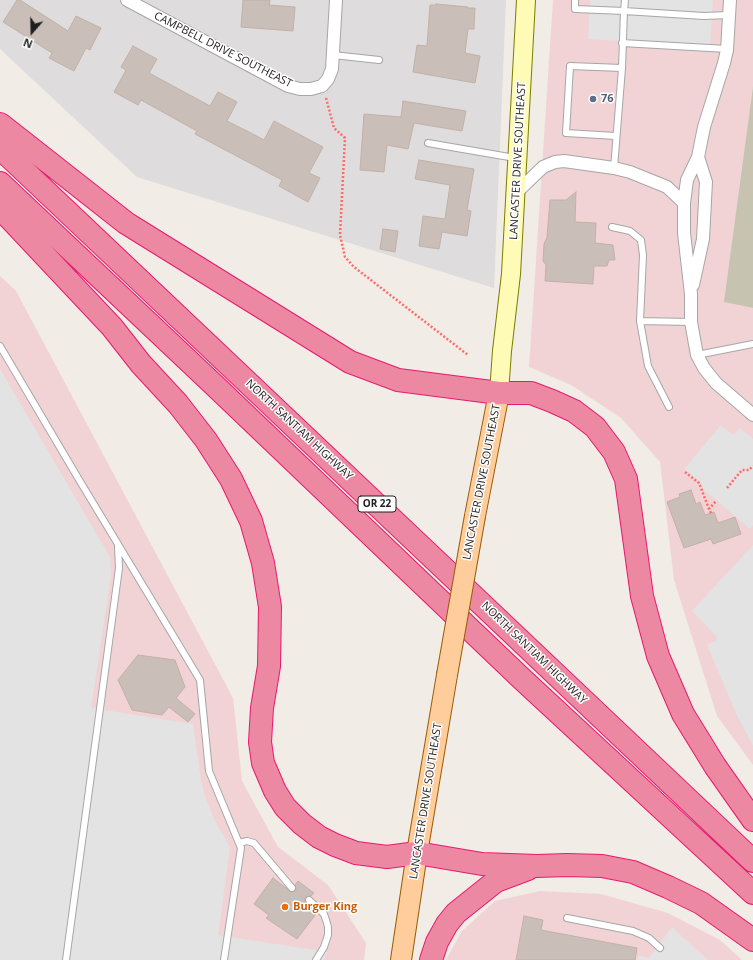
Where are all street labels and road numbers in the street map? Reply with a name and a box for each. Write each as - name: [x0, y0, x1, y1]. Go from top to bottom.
- street label: CAMPBELL DRIVE SOUTHEAST: [152, 9, 294, 91]
- street label: LANCASTER DRIVE SOUTHEAST: [507, 82, 529, 240]
- street label: NORTH SANTIAM HIGHWAY: [243, 377, 355, 483]
- street label: LANCASTER DRIVE SOUTHEAST: [460, 403, 504, 561]
- road number: OR 22: [358, 496, 396, 512]
- street label: NORTH SANTIAM HIGHWAY: [479, 599, 589, 707]
- street label: LANCASTER DRIVE SOUTHEAST: [407, 722, 445, 880]

